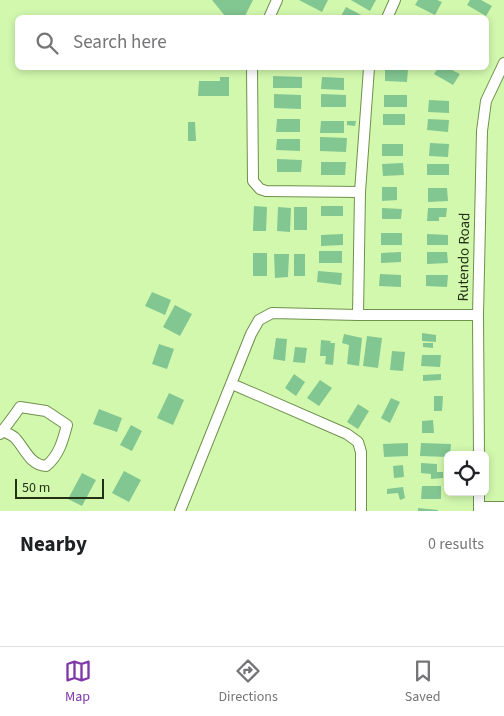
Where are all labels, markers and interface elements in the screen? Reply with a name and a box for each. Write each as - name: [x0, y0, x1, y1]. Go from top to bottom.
- search box: [15, 15, 489, 70]
- icon: search: [33, 29, 61, 57]
- text: Search here: [73, 29, 167, 56]
- street label: Rutendo Road: [453, 212, 475, 302]
- map controls: [444, 451, 489, 496]
- button: locate: [444, 451, 489, 496]
- scale bar: [15, 476, 104, 499]
- text: 50 m: [22, 478, 50, 498]
- text: Nearby: [20, 529, 87, 559]
- text: 0 results: [428, 533, 484, 555]
- tab: Map: [64, 657, 92, 707]
- tab: Directions: [219, 657, 278, 707]
- tab: Saved: [405, 657, 440, 707]

